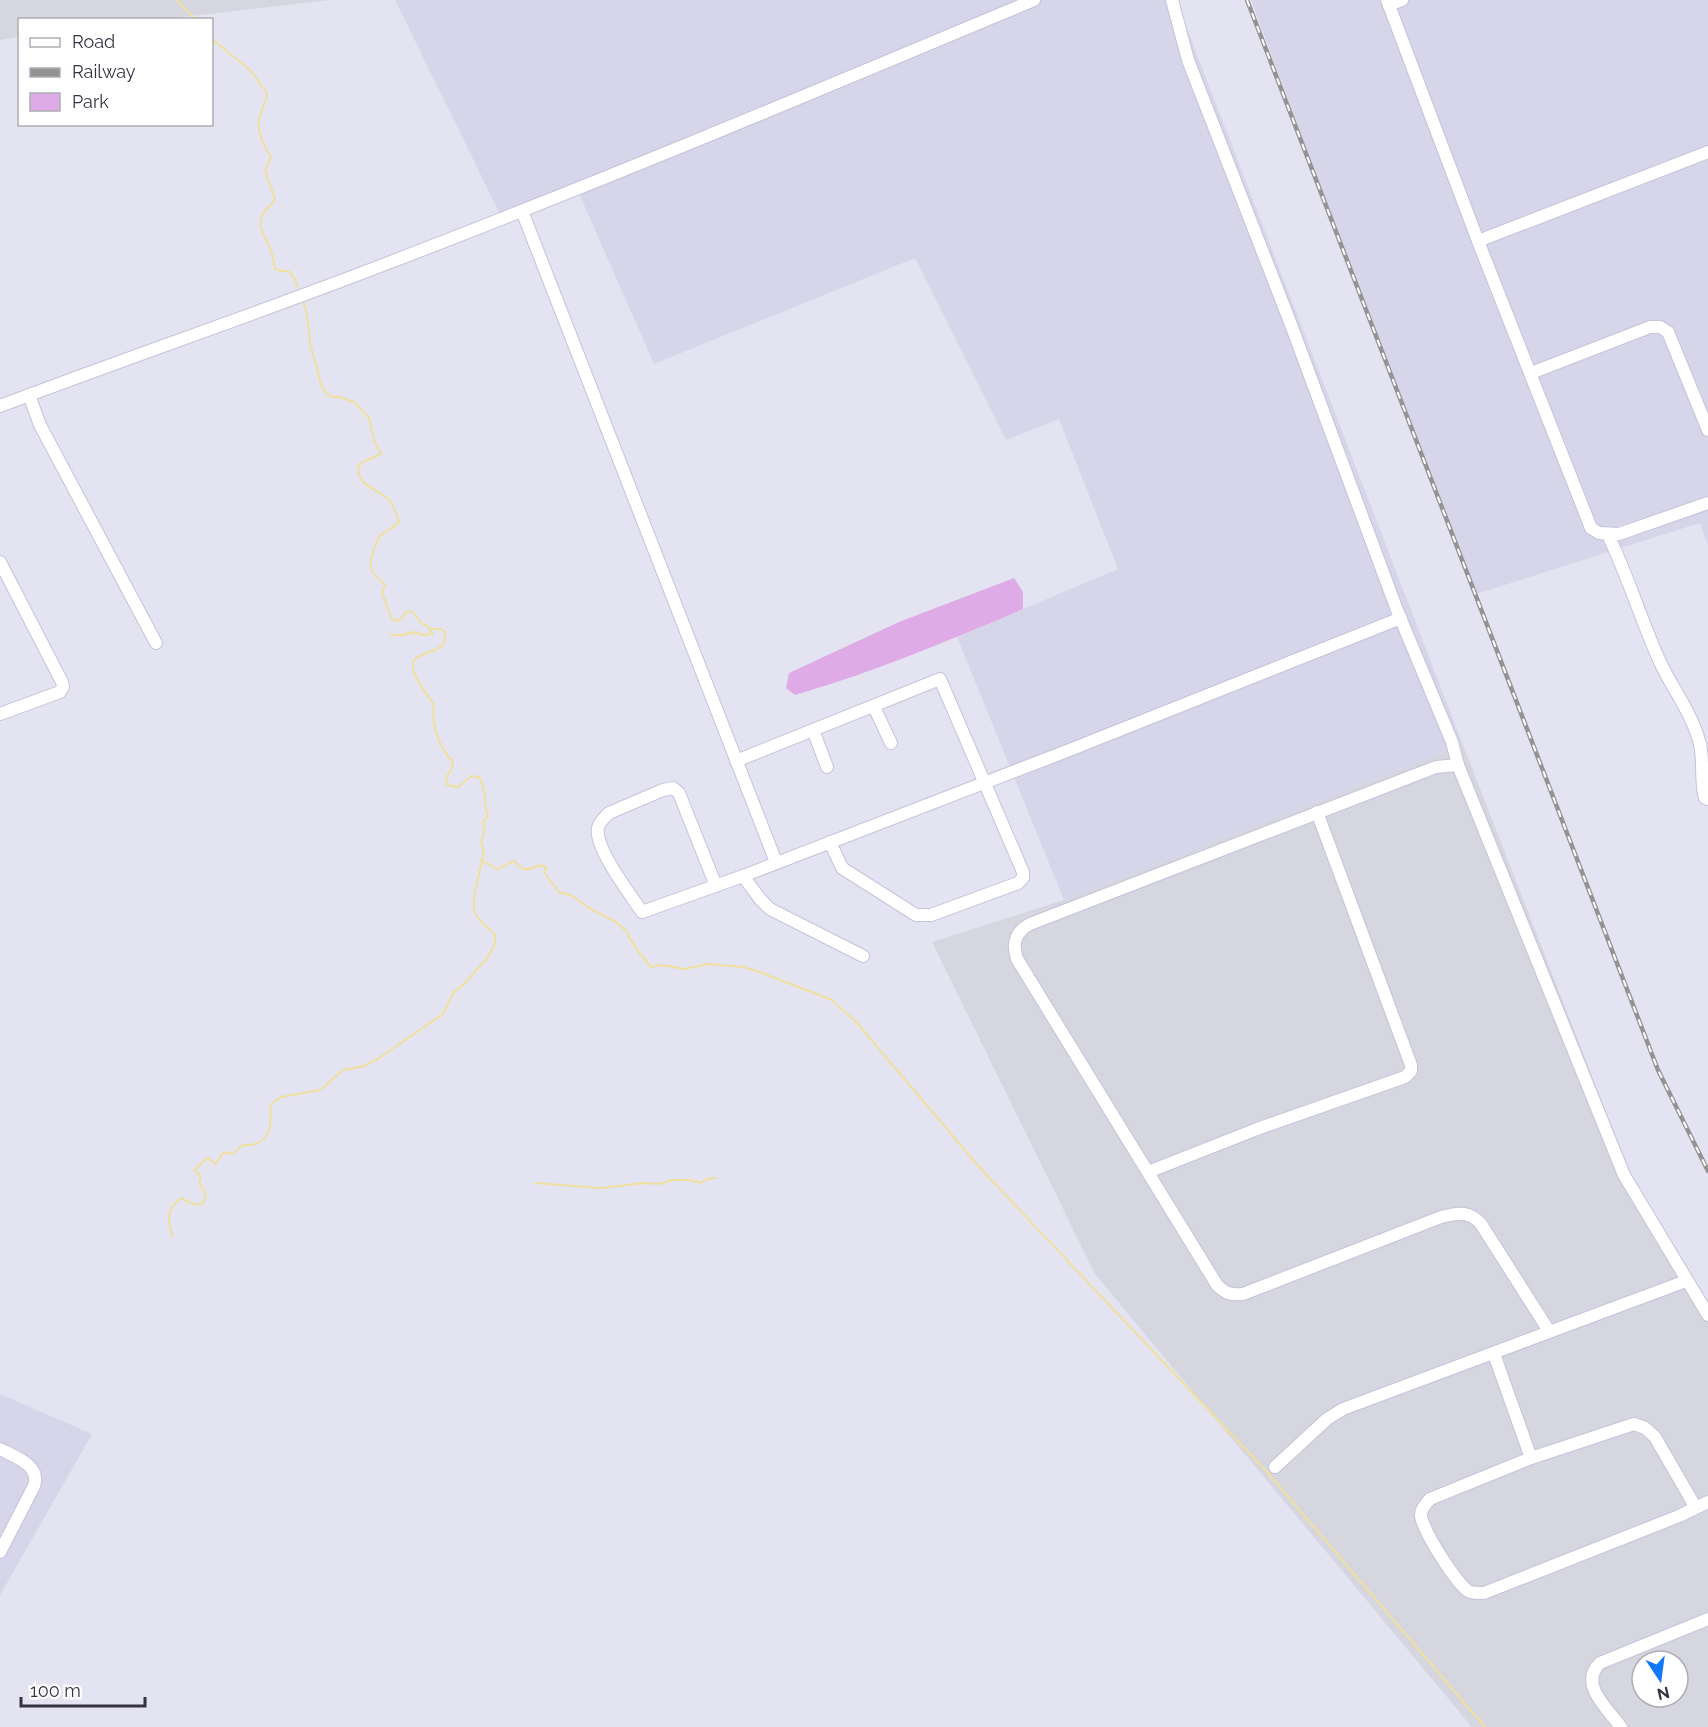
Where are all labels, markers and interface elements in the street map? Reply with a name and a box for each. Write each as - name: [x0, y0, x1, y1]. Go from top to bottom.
- legend: [18, 18, 213, 126]
- text: Road: [72, 31, 115, 52]
- text: Railway: [72, 61, 136, 82]
- text: Park: [72, 91, 109, 112]
- north arrow: [1630, 1649, 1690, 1709]
- scale bar: [21, 1670, 146, 1708]
- text: 100 m: [30, 1680, 81, 1701]
- text: N: [1655, 1682, 1671, 1704]

